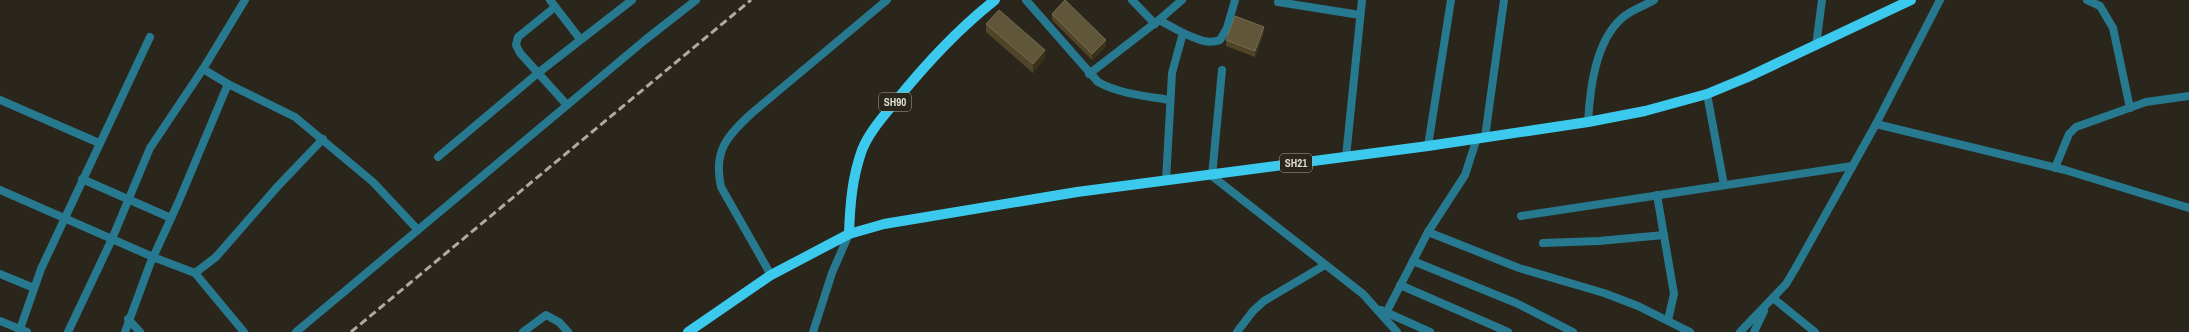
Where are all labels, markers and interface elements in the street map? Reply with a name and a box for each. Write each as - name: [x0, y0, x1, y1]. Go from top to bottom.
- road number: SH90: [879, 93, 911, 111]
- road number: SH21: [1280, 154, 1312, 172]

